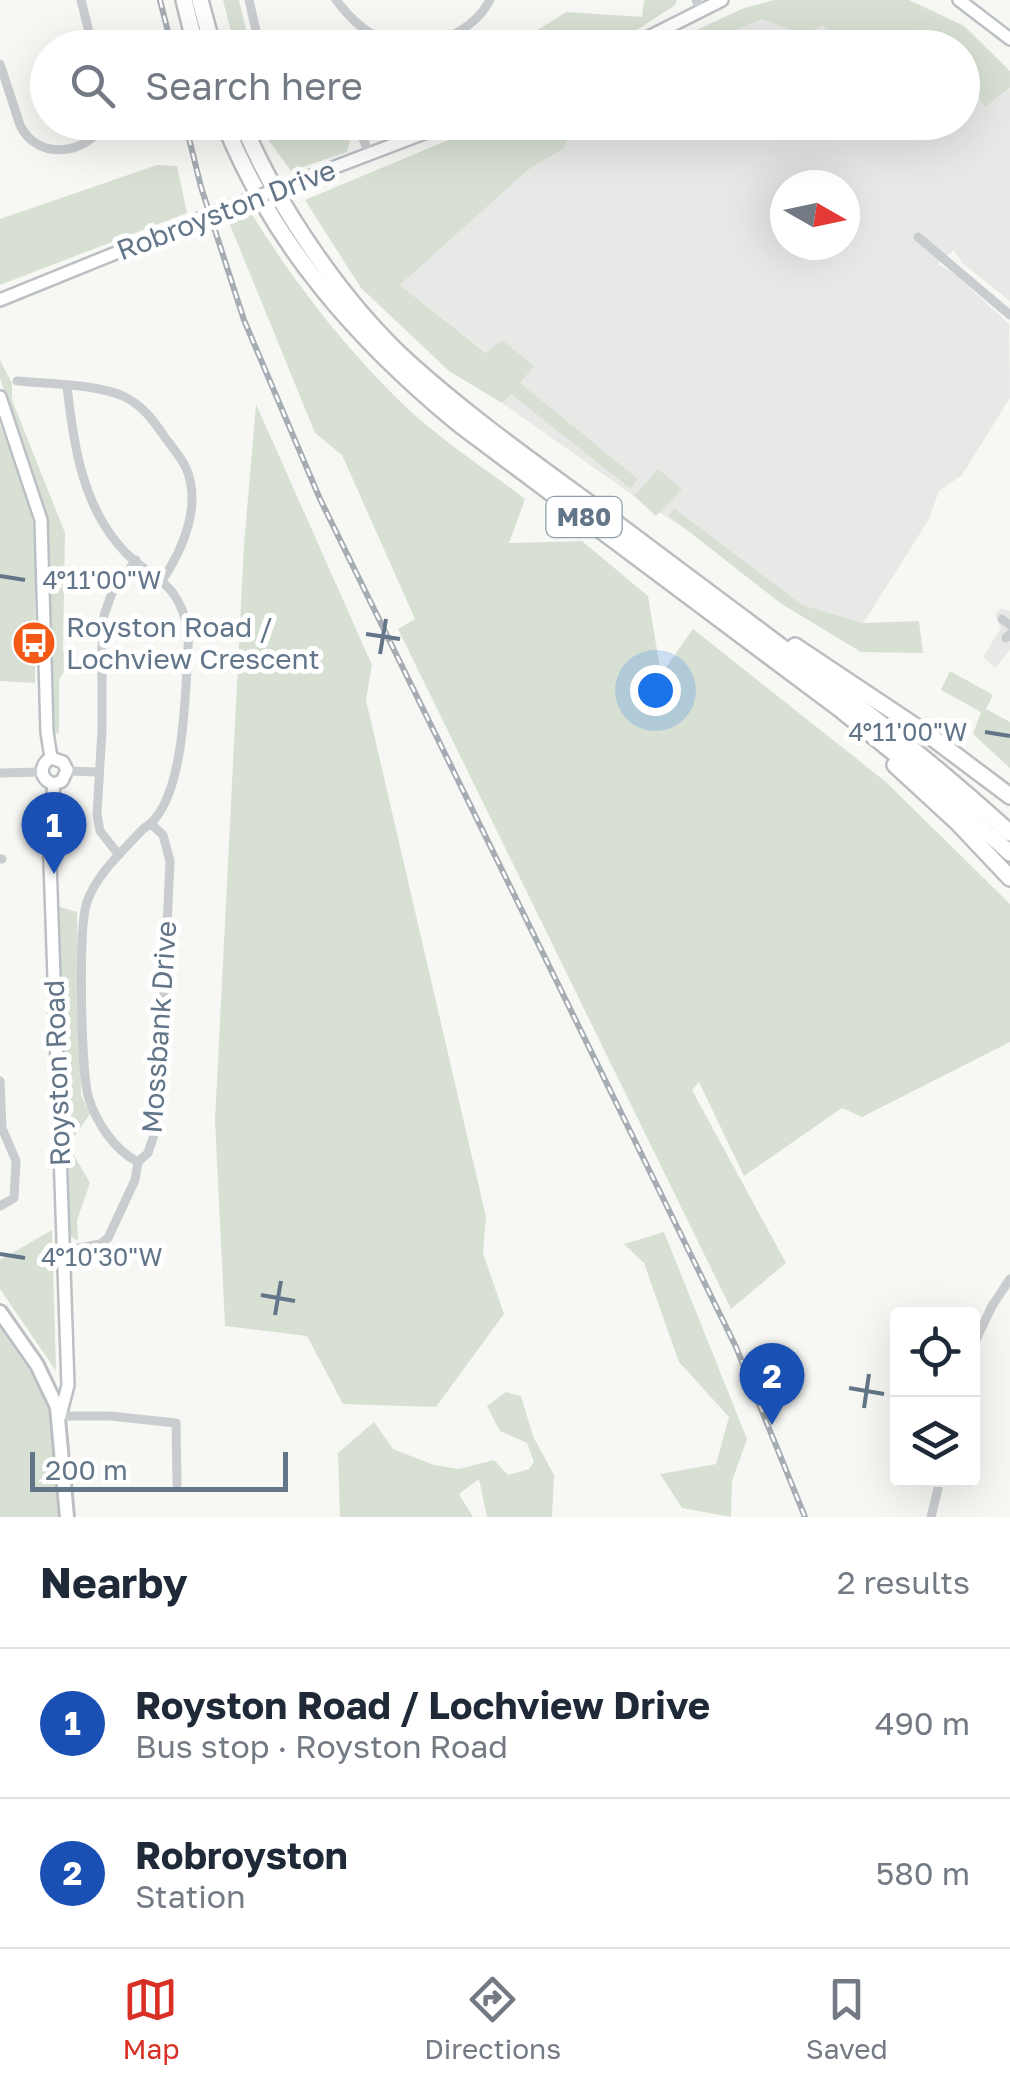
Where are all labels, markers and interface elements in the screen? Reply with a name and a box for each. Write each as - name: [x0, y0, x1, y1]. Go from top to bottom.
- search box: [30, 30, 980, 140]
- icon: search: [65, 58, 120, 113]
- text: Search here: [145, 63, 363, 108]
- street label: Robroyston Drive: [112, 153, 340, 266]
- north arrow: [770, 170, 860, 260]
- road number: M80: [546, 497, 622, 537]
- text: 4°11'00"W: [43, 564, 161, 595]
- place label: Royston Road / Lochview Crescent: [66, 610, 320, 675]
- bus stop icon: Royston Road / Lochview Crescent: [11, 620, 57, 666]
- your location: [630, 665, 681, 716]
- text: 4°11'00"W: [849, 716, 967, 747]
- pin: 1: [22, 792, 86, 874]
- street label: Mossbank Drive: [135, 920, 182, 1134]
- street label: Royston Road: [37, 979, 76, 1167]
- text: 4°10'30"W: [41, 1241, 163, 1272]
- map controls: [890, 1307, 980, 1487]
- button: locate: [890, 1307, 980, 1397]
- pin: 2: [740, 1342, 804, 1425]
- button: layers: [890, 1397, 980, 1487]
- scale bar: [30, 1447, 288, 1492]
- text: 200 m: [45, 1453, 128, 1486]
- text: Nearby: [40, 1557, 188, 1607]
- text: 2 results: [837, 1563, 970, 1601]
- text: Royston Road / Lochview Drive: [135, 1682, 710, 1727]
- text: 1: [64, 1704, 81, 1742]
- text: 490 m: [875, 1704, 970, 1742]
- text: Bus stop · Royston Road: [135, 1727, 508, 1765]
- text: Robroyston: [135, 1832, 348, 1877]
- text: 2: [63, 1854, 82, 1892]
- text: 580 m: [876, 1854, 970, 1892]
- text: Station: [135, 1877, 246, 1915]
- tab: Map: [122, 1972, 180, 2065]
- tab: Directions: [424, 1972, 561, 2065]
- tab: Saved: [806, 1972, 888, 2065]

